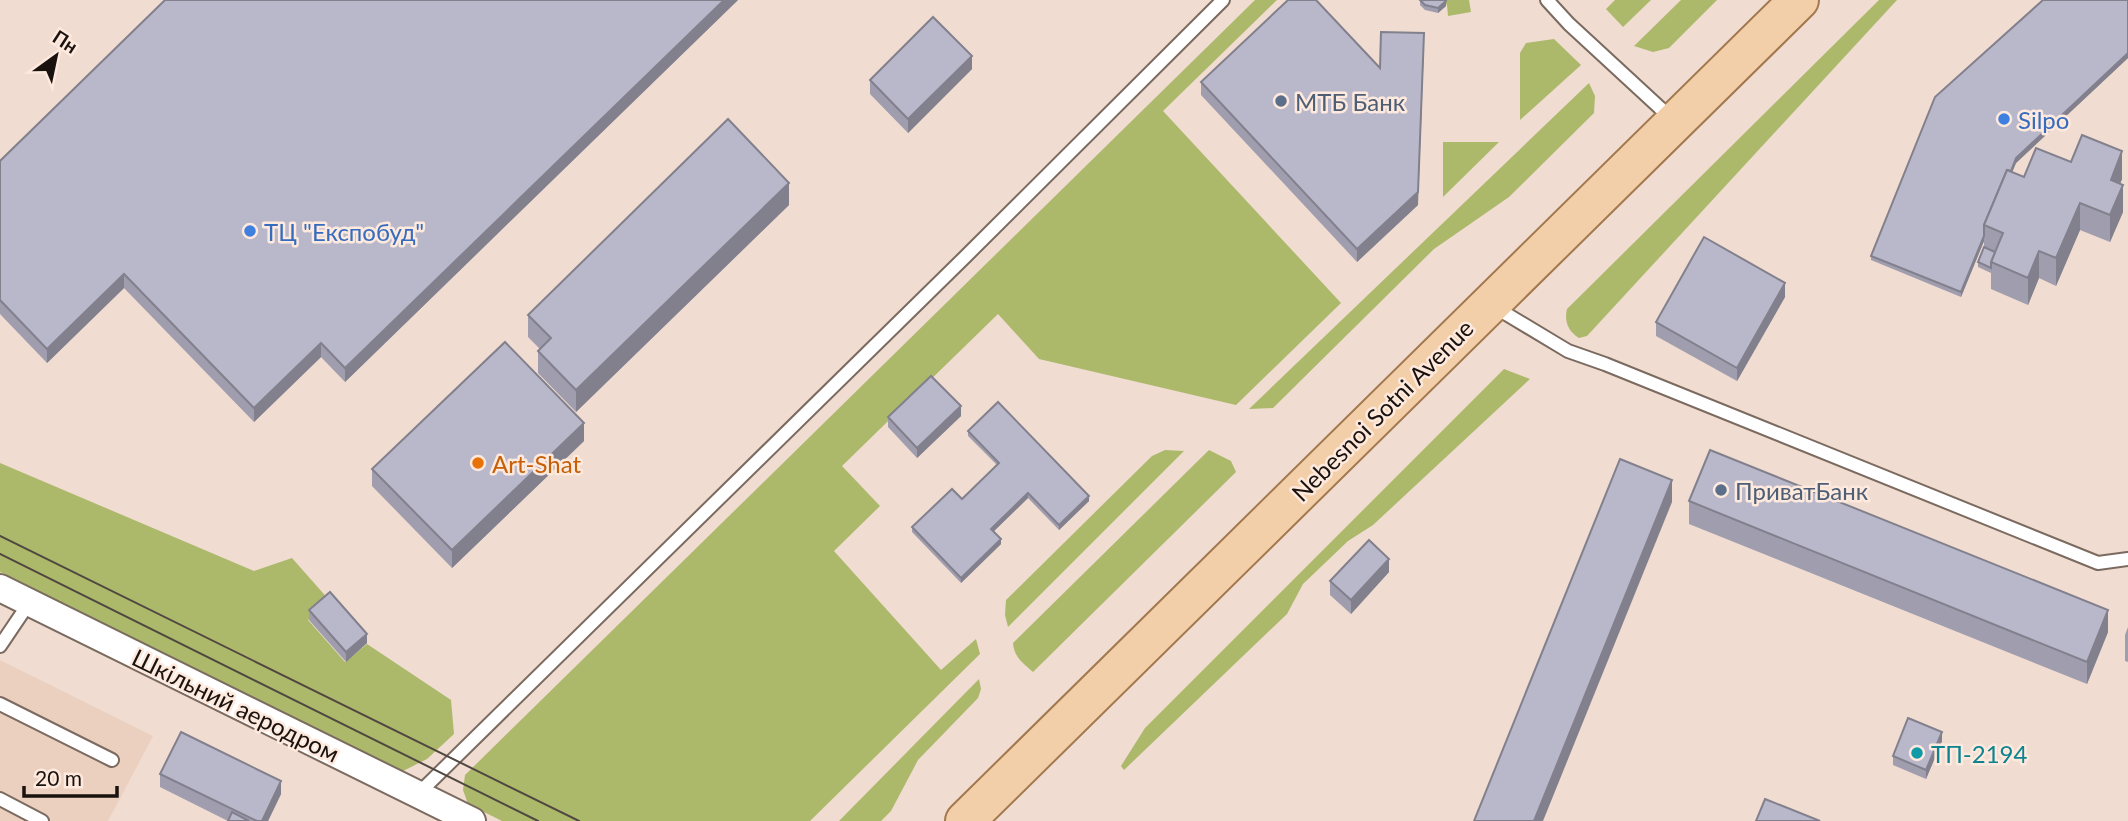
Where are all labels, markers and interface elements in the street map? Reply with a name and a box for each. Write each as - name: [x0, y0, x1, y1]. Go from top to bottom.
- north arrow: [21, 21, 91, 91]
- text: Пн: [49, 25, 82, 58]
- place label: МТБ Банк: [1295, 87, 1406, 116]
- marker: МТБ Банк: [1273, 93, 1289, 109]
- place label: Silpo: [2018, 105, 2069, 134]
- marker: Silpo: [1996, 111, 2012, 127]
- place label: ТЦ "Експобуд": [264, 217, 424, 246]
- marker: ТЦ "Експобуд": [242, 223, 258, 239]
- street label: Nebesnoi Sotni Avenue: [1285, 313, 1479, 507]
- place label: Art-Shat: [492, 449, 581, 478]
- marker: Art-Shat: [470, 455, 486, 471]
- place label: ПриватБанк: [1735, 476, 1869, 505]
- marker: ПриватБанк: [1713, 482, 1729, 498]
- street label: Шкільний аеродром: [128, 642, 344, 768]
- place label: ТП-2194: [1931, 739, 2028, 768]
- marker: ТП-2194: [1909, 745, 1925, 761]
- scale bar: [24, 754, 117, 798]
- text: 20 m: [35, 765, 82, 790]

